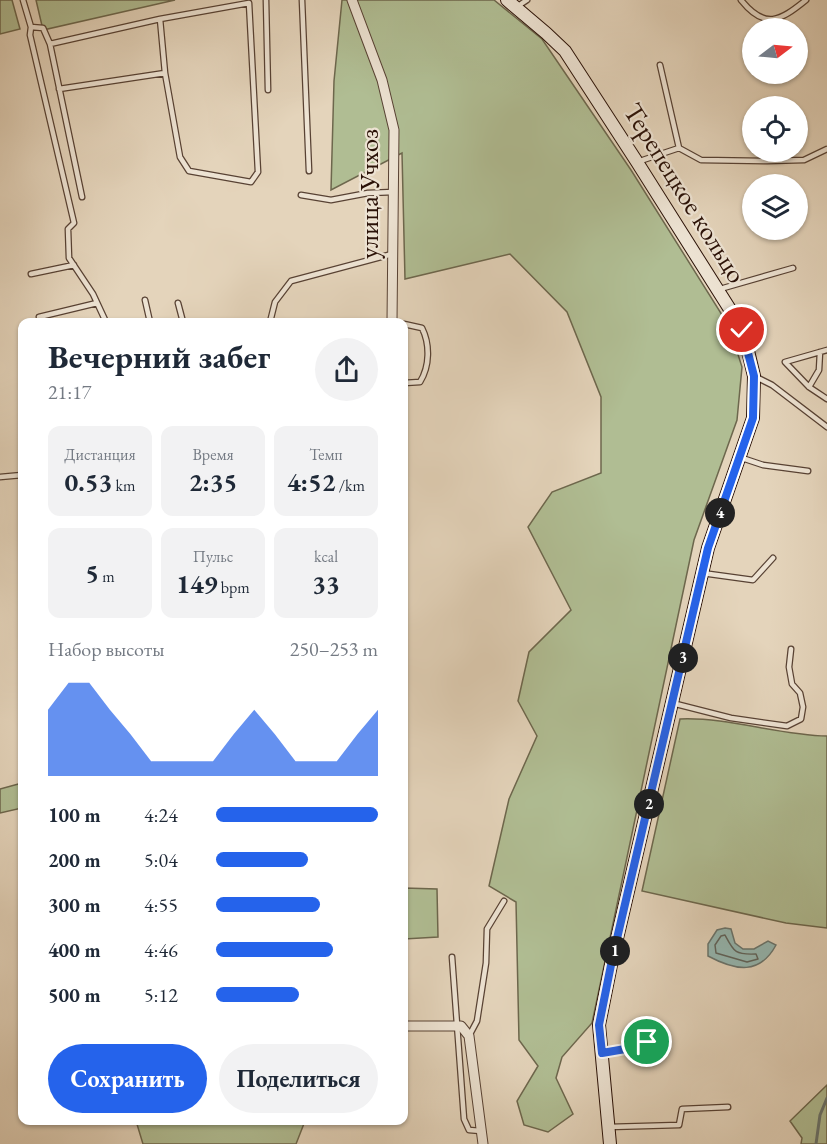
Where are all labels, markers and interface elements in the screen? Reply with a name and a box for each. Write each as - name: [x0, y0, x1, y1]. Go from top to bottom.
- north arrow: [742, 18, 808, 84]
- map controls: [742, 18, 808, 240]
- street label: Терепецкое кольцо: [616, 96, 755, 289]
- button: locate: [742, 96, 808, 162]
- street label: улица Учхоз: [351, 129, 386, 259]
- button: layers: [742, 174, 808, 240]
- pin: [716, 304, 767, 355]
- icon: check: [725, 313, 758, 346]
- text: Вечерний забег: [48, 335, 270, 378]
- button: share: [315, 338, 378, 401]
- text: 21:17: [48, 379, 91, 405]
- text: Дистанция: [64, 444, 136, 465]
- text: Время: [192, 444, 234, 465]
- text: Темп: [309, 444, 343, 465]
- text: 0.53: [65, 465, 112, 499]
- text: 2:35: [189, 465, 237, 499]
- text: 4:52: [287, 465, 336, 499]
- text: km: [112, 475, 135, 496]
- text: /km: [336, 475, 365, 496]
- pin: 4: [705, 498, 735, 528]
- text: 4: [716, 502, 724, 523]
- text: Пульс: [193, 546, 233, 567]
- text: kcal: [314, 546, 338, 567]
- text: 5: [85, 556, 99, 590]
- text: m: [99, 566, 115, 587]
- text: 149: [176, 567, 218, 601]
- text: 33: [312, 567, 340, 601]
- text: bpm: [218, 577, 250, 598]
- text: Набор высоты: [48, 636, 164, 662]
- text: 250–253 m: [290, 636, 378, 662]
- pin: 3: [668, 643, 698, 673]
- text: 3: [679, 647, 687, 668]
- pin: 2: [634, 789, 664, 819]
- text: 2: [645, 793, 653, 814]
- text: 100 m: [48, 802, 101, 828]
- text: 4:24: [144, 802, 178, 828]
- text: 200 m: [48, 847, 101, 873]
- text: 5:04: [144, 847, 178, 873]
- text: 300 m: [48, 892, 101, 918]
- text: 4:55: [144, 892, 178, 918]
- pin: 1: [600, 936, 630, 966]
- text: 400 m: [48, 937, 101, 963]
- text: 4:46: [144, 937, 178, 963]
- text: 1: [611, 940, 619, 961]
- text: 500 m: [48, 982, 101, 1008]
- text: 5:12: [144, 982, 178, 1008]
- pin: [621, 1016, 672, 1067]
- icon: arrive: [630, 1025, 663, 1058]
- button: Сохранить: [48, 1044, 207, 1113]
- button: Поделиться: [219, 1044, 378, 1113]

